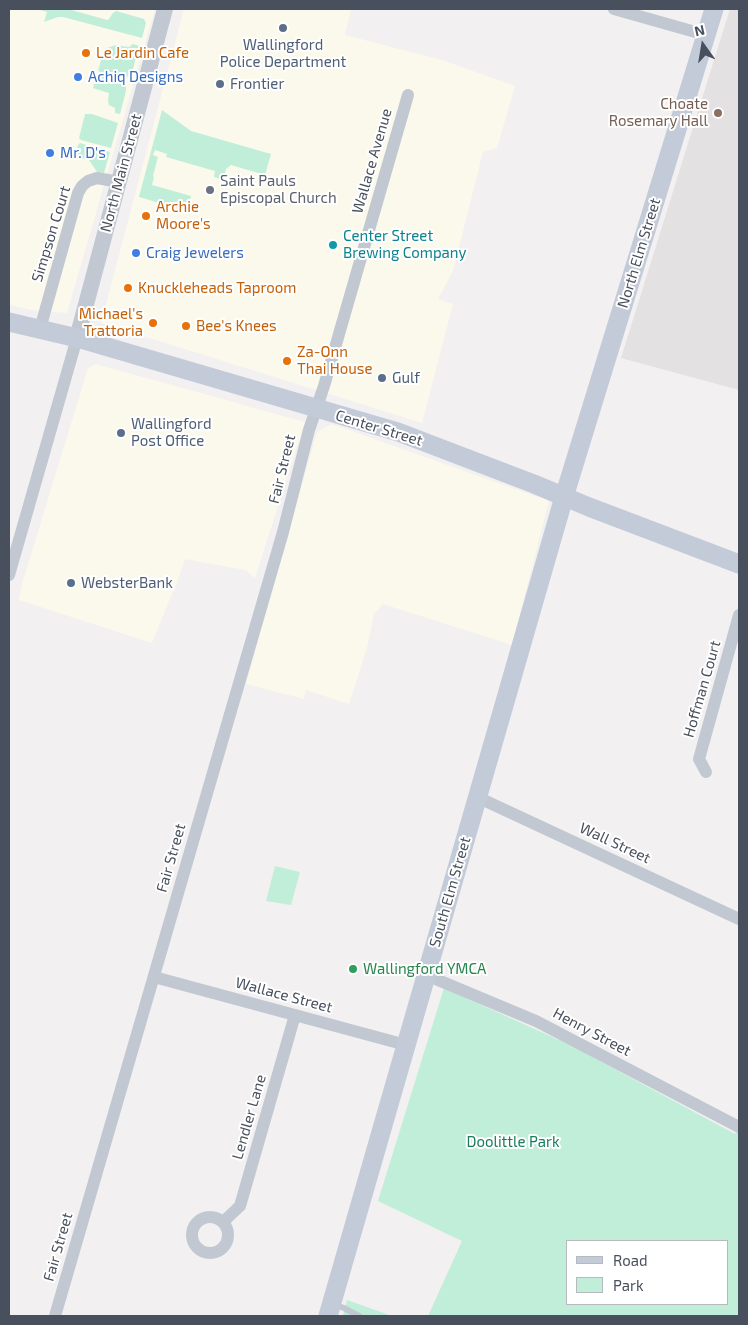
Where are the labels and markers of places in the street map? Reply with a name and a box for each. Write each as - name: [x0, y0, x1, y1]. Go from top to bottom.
- marker: Wallingford Police Department: [277, 22, 289, 34]
- place label: Wallingford Police Department: [220, 36, 346, 71]
- place label: Le Jardin Cafe: [96, 44, 189, 62]
- marker: Le Jardin Cafe: [80, 47, 92, 59]
- place label: Achiq Designs: [88, 68, 183, 86]
- marker: Achiq Designs: [72, 71, 84, 83]
- place label: Frontier: [230, 75, 284, 93]
- marker: Frontier: [214, 78, 226, 90]
- place label: Choate Rosemary Hall: [609, 95, 708, 130]
- marker: Choate Rosemary Hall: [712, 107, 724, 119]
- place label: Mr. D's: [60, 144, 106, 162]
- marker: Mr. D's: [44, 147, 56, 159]
- place label: Saint Pauls Episcopal Church: [220, 172, 337, 207]
- marker: Saint Pauls Episcopal Church: [204, 184, 216, 196]
- place label: Archie Moore's: [156, 198, 211, 233]
- marker: Archie Moore's: [140, 210, 152, 222]
- place label: Center Street Brewing Company: [343, 227, 466, 262]
- marker: Center Street Brewing Company: [327, 239, 339, 251]
- place label: Craig Jewelers: [146, 244, 244, 262]
- marker: Craig Jewelers: [130, 247, 142, 259]
- place label: Knuckleheads Taproom: [138, 279, 296, 297]
- marker: Knuckleheads Taproom: [122, 282, 134, 294]
- place label: Michael's Trattoria: [79, 305, 143, 340]
- marker: Michael's Trattoria: [147, 317, 159, 329]
- place label: Bee's Knees: [196, 317, 277, 335]
- marker: Bee's Knees: [180, 320, 192, 332]
- place label: Za-Onn Thai House: [297, 343, 372, 378]
- marker: Za-Onn Thai House: [281, 355, 293, 367]
- place label: Gulf: [392, 369, 420, 387]
- marker: Gulf: [376, 372, 388, 384]
- place label: Wallingford Post Office: [131, 415, 212, 450]
- marker: Wallingford Post Office: [115, 427, 127, 439]
- place label: WebsterBank: [81, 574, 173, 592]
- marker: WebsterBank: [65, 577, 77, 589]
- place label: Wallingford YMCA: [363, 960, 486, 978]
- marker: Wallingford YMCA: [347, 963, 359, 975]

